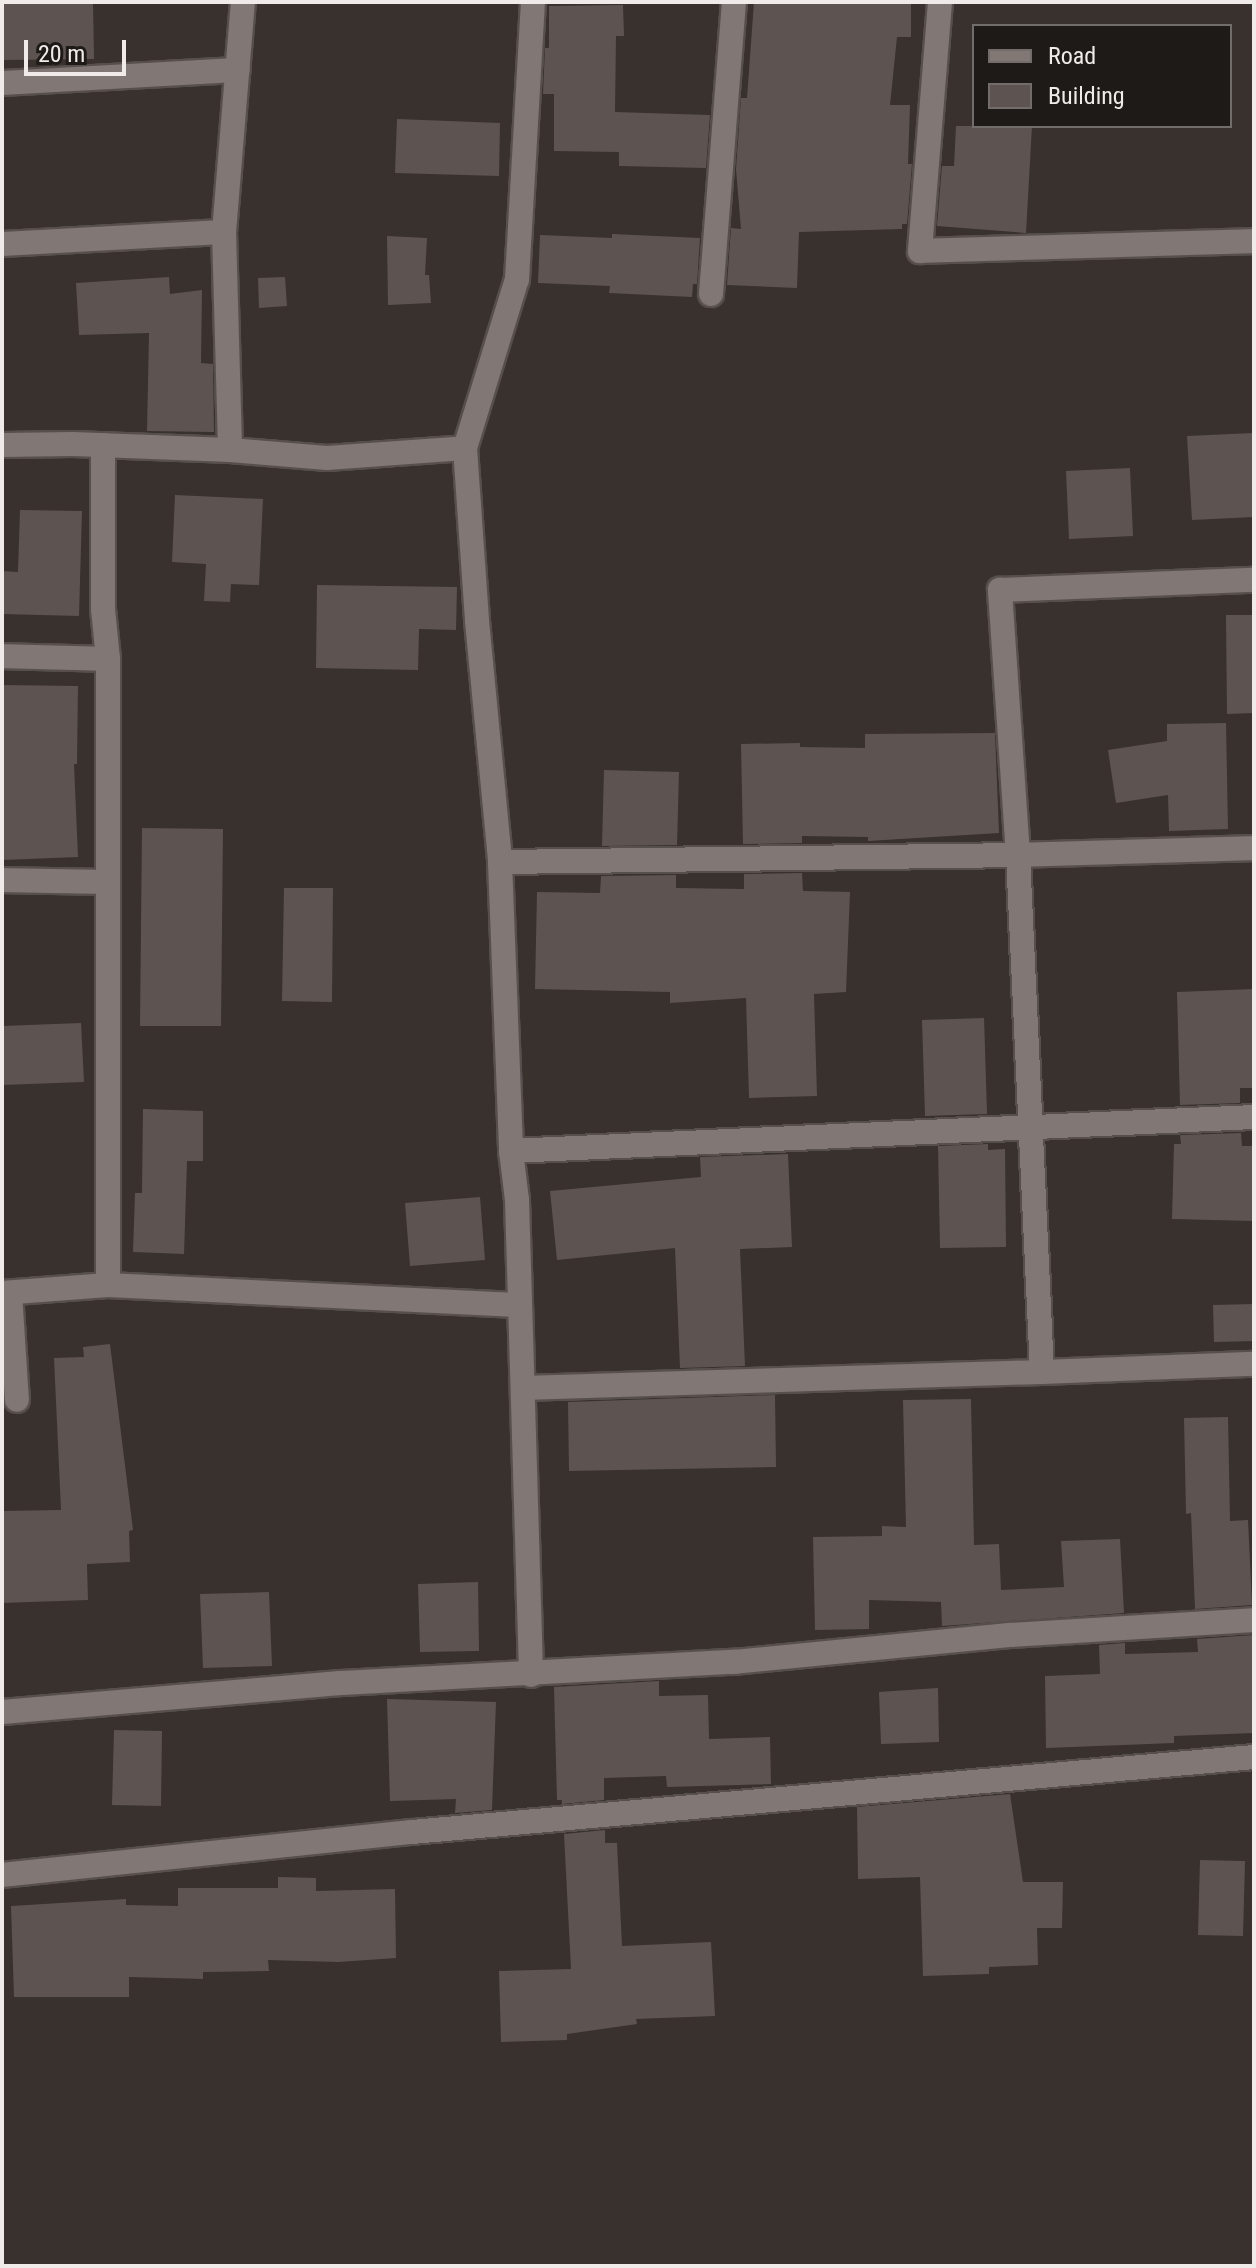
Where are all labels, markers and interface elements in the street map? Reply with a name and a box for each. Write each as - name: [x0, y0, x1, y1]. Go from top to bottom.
- scale bar: [28, 24, 130, 74]
- legend: [972, 24, 1232, 128]
- text: 20 m: [38, 40, 85, 68]
- text: Road: [1048, 42, 1096, 70]
- text: Building: [1048, 82, 1125, 110]

